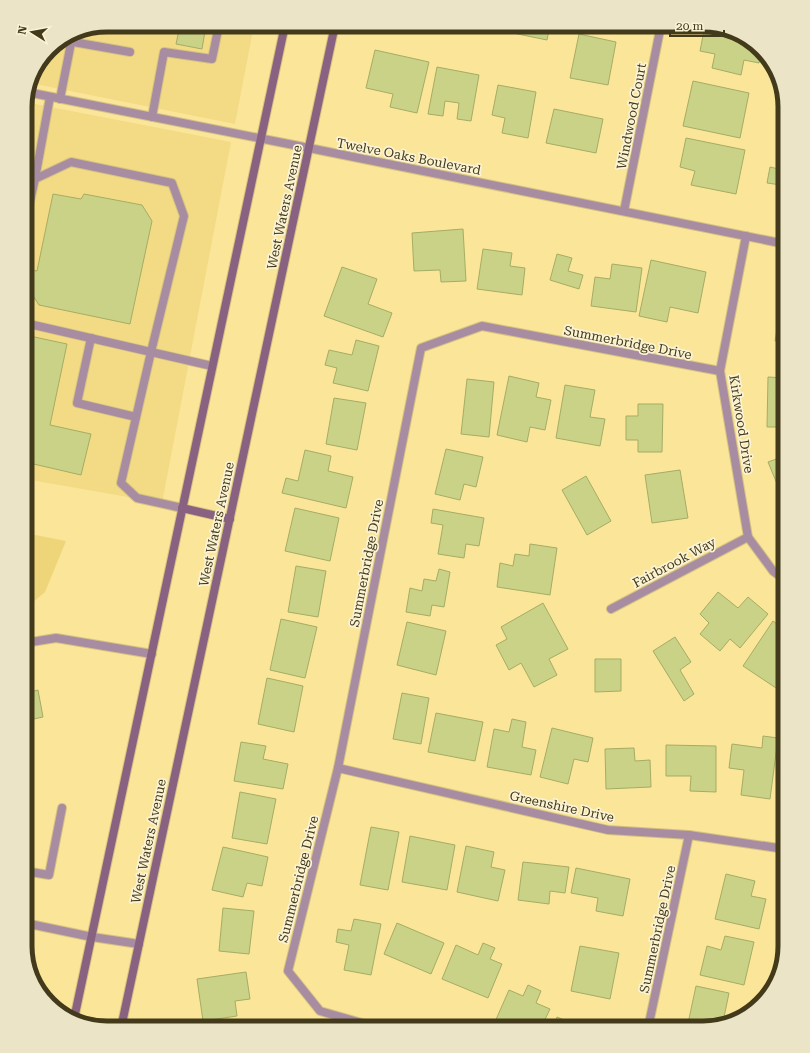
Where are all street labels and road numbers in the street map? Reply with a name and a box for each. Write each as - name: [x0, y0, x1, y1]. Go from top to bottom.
- street label: Windwood Court: [614, 62, 649, 171]
- street label: Twelve Oaks Boulevard: [336, 135, 483, 178]
- street label: West Waters Avenue: [264, 143, 305, 271]
- street label: Summerbridge Drive: [563, 323, 693, 362]
- street label: Kirkwood Drive: [726, 374, 757, 474]
- street label: West Waters Avenue: [196, 460, 237, 588]
- street label: Summerbridge Drive: [347, 498, 386, 628]
- street label: Fairbrook Way: [630, 534, 719, 591]
- street label: West Waters Avenue: [128, 777, 169, 905]
- street label: Greenshire Drive: [508, 788, 616, 825]
- street label: Summerbridge Drive: [275, 814, 321, 944]
- street label: Summerbridge Drive: [637, 864, 678, 994]

